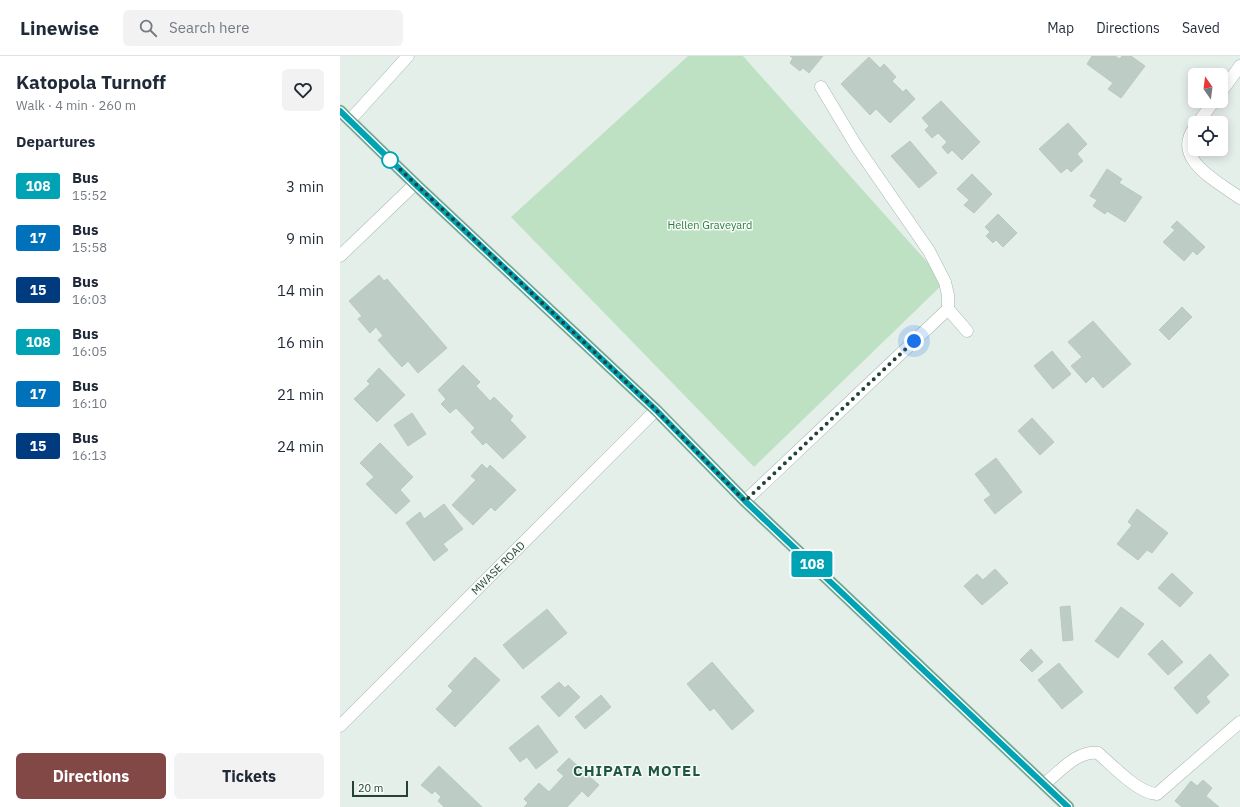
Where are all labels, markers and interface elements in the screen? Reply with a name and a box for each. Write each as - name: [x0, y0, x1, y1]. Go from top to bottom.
- search box: [123, 10, 403, 46]
- text: Linewise: [20, 16, 99, 40]
- icon: search: [137, 17, 159, 39]
- text: Search here: [169, 18, 250, 37]
- text: Map: [1047, 19, 1074, 37]
- text: Directions: [1096, 19, 1160, 37]
- text: Saved: [1182, 19, 1220, 37]
- north arrow: [1188, 68, 1228, 108]
- map controls: [1188, 68, 1228, 156]
- button: heart: [282, 69, 324, 111]
- text: Katopola Turnoff: [16, 70, 166, 94]
- text: Walk · 4 min · 260 m: [16, 97, 136, 114]
- button: locate: [1188, 116, 1228, 156]
- text: Departures: [16, 132, 95, 151]
- unlabelled marker: [381, 151, 399, 169]
- text: Bus: [72, 168, 99, 187]
- text: 108: [25, 177, 51, 195]
- text: 3 min: [286, 177, 324, 196]
- text: 15:52: [72, 187, 107, 204]
- park label: Hellen Graveyard: [668, 218, 752, 232]
- text: Bus: [72, 220, 99, 239]
- text: 17: [30, 229, 46, 247]
- text: 9 min: [286, 229, 324, 248]
- text: 15:58: [72, 239, 107, 256]
- text: Bus: [72, 272, 99, 291]
- text: 15: [30, 281, 46, 299]
- text: 14 min: [277, 281, 324, 300]
- text: 16:03: [72, 291, 107, 308]
- text: Bus: [72, 324, 99, 343]
- your location: [904, 331, 924, 351]
- text: 108: [25, 333, 51, 351]
- text: 16 min: [277, 333, 324, 352]
- text: 16:05: [72, 343, 107, 360]
- text: Bus: [72, 376, 99, 395]
- text: 17: [30, 385, 46, 403]
- text: 21 min: [277, 385, 324, 404]
- text: 16:10: [72, 395, 107, 412]
- text: Bus: [72, 428, 99, 447]
- text: 15: [30, 437, 46, 455]
- text: 24 min: [277, 437, 324, 456]
- text: 16:13: [72, 447, 107, 464]
- street label: MWASE ROAD: [468, 538, 528, 598]
- line badge: 108: [789, 551, 835, 577]
- text: 108: [799, 555, 825, 573]
- button: Directions: [16, 753, 166, 799]
- button: Tickets: [174, 753, 324, 799]
- district label: CHIPATA MOTEL: [573, 761, 701, 780]
- scale bar: [352, 779, 408, 798]
- text: 20 m: [358, 781, 383, 795]

